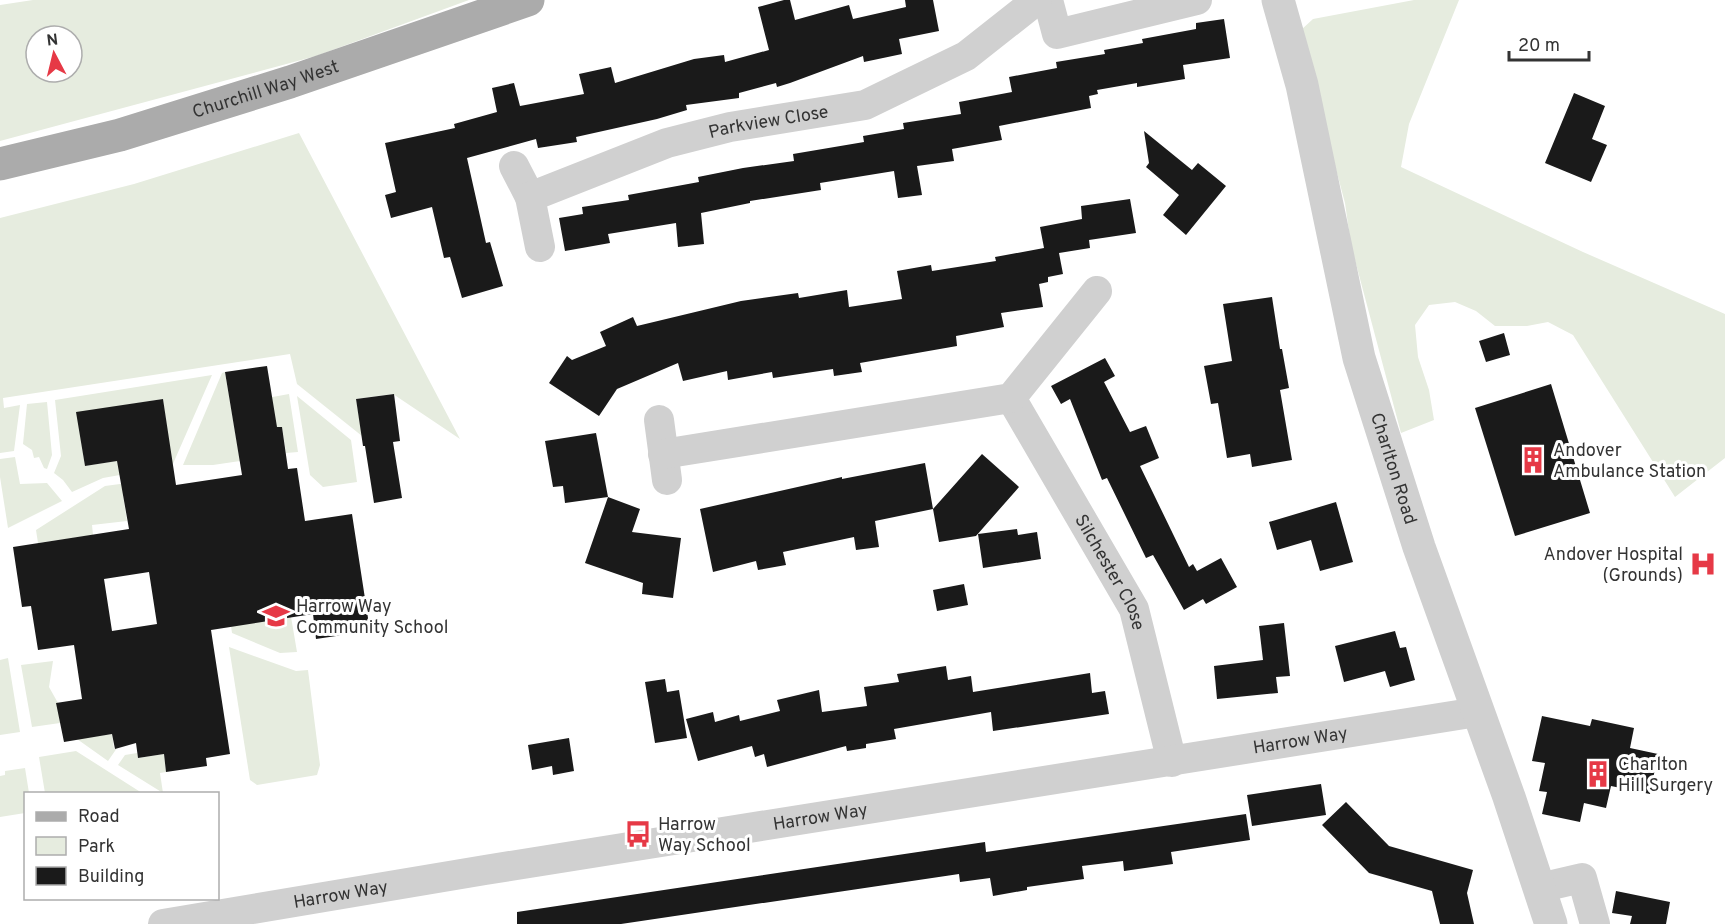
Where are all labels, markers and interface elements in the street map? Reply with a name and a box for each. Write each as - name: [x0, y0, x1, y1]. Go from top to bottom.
- north arrow: [24, 24, 84, 84]
- scale bar: [1509, 24, 1588, 62]
- text: N: [45, 30, 59, 52]
- text: 20 m: [1518, 35, 1560, 58]
- street label: Churchill Way West: [190, 56, 342, 125]
- street label: Parkview Close: [706, 101, 830, 145]
- street label: Charlton Road: [1364, 410, 1421, 528]
- place label: Andover Ambulance Station: [1553, 440, 1706, 484]
- building icon: Andover Ambulance Station: [1518, 445, 1548, 475]
- street label: Silchester Close: [1068, 511, 1149, 633]
- place label: Andover Hospital (Grounds): [1544, 544, 1683, 588]
- hospital icon: Andover Hospital (Grounds): [1688, 549, 1718, 579]
- place label: Harrow Way Community School: [296, 596, 449, 640]
- school or university icon: Harrow Way Community School: [261, 601, 291, 631]
- street label: Harrow Way: [1251, 723, 1349, 761]
- place label: Charlton Hill Surgery: [1618, 754, 1713, 798]
- building icon: Charlton Hill Surgery: [1583, 759, 1613, 789]
- legend: [24, 792, 219, 900]
- street label: Harrow Way: [772, 799, 869, 837]
- text: Road: [78, 806, 120, 829]
- place label: Harrow Way School: [658, 814, 751, 858]
- bus stop icon: Harrow Way School: [623, 819, 653, 849]
- text: Park: [78, 836, 115, 859]
- text: Building: [78, 866, 144, 889]
- street label: Harrow Way: [292, 876, 390, 915]

